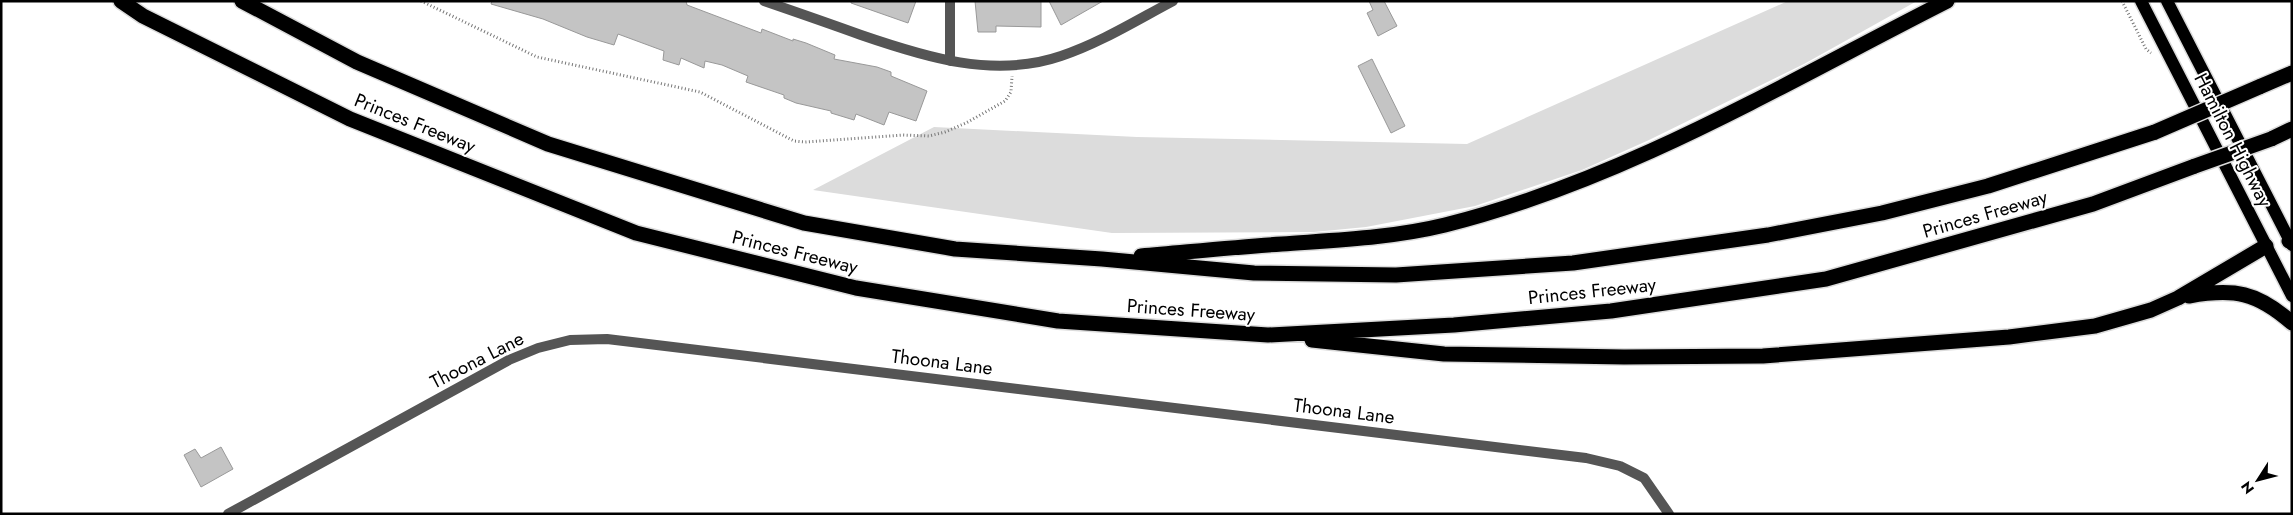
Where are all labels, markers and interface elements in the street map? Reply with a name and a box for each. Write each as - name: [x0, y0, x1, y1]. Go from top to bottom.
- street label: Hamilton Highway: [2188, 68, 2279, 212]
- street label: Princes Freeway: [350, 86, 480, 160]
- street label: Princes Freeway: [1919, 183, 2051, 245]
- street label: Princes Freeway: [729, 223, 861, 281]
- street label: Princes Freeway: [1527, 271, 1658, 311]
- street label: Princes Freeway: [1126, 292, 1257, 328]
- street label: Thoona Lane: [426, 325, 529, 395]
- street label: Thoona Lane: [890, 342, 994, 382]
- street label: Thoona Lane: [1292, 391, 1396, 431]
- north arrow: [2233, 455, 2283, 505]
- text: N: [2236, 477, 2259, 498]

